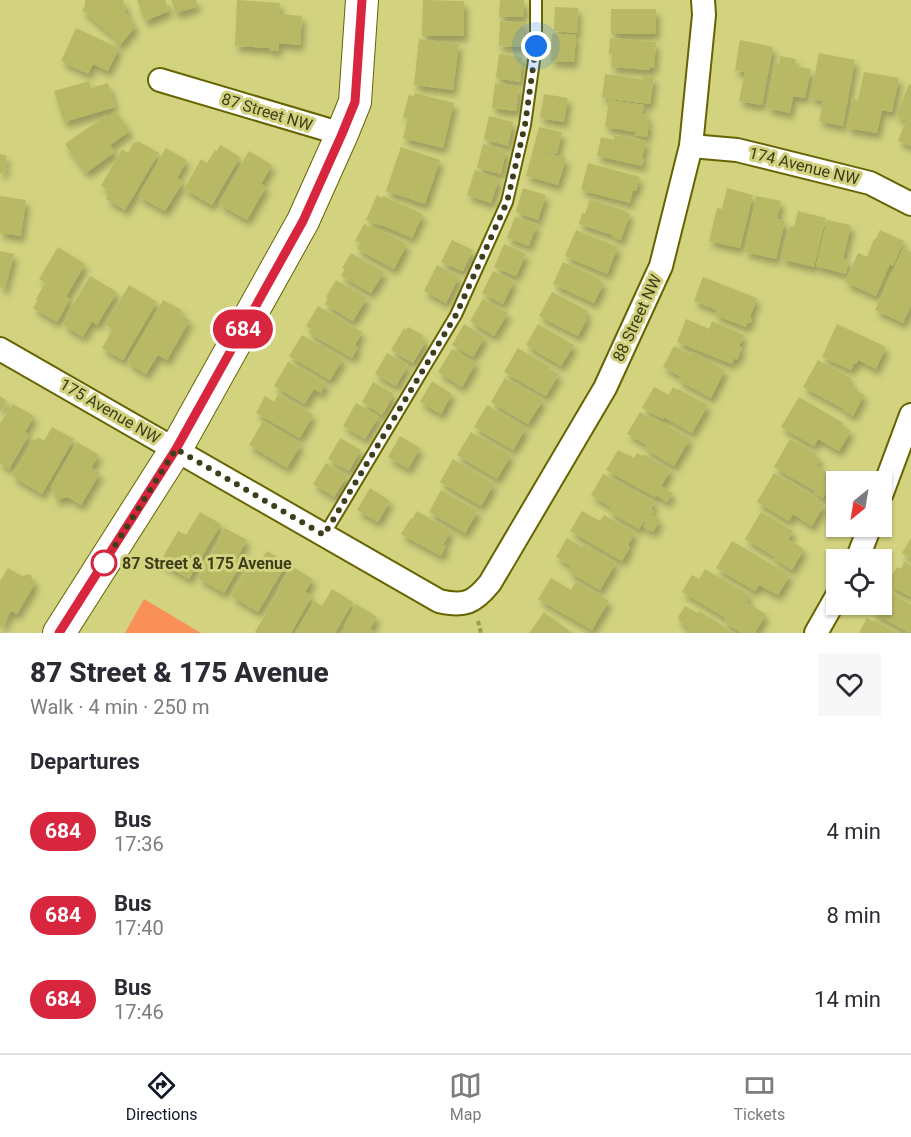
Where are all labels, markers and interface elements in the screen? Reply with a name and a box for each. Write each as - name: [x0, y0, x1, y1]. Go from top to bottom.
- your location: [521, 31, 551, 61]
- street label: 87 Street NW: [219, 89, 315, 135]
- street label: 174 Avenue NW: [747, 143, 861, 189]
- street label: 88 Street NW: [609, 272, 665, 364]
- line badge: 684: [208, 310, 278, 348]
- text: 684: [225, 317, 261, 341]
- street label: 175 Avenue NW: [56, 375, 164, 447]
- north arrow: [826, 471, 892, 537]
- map controls: [826, 471, 892, 615]
- button: locate: [826, 549, 892, 615]
- marker: 87 Street & 175 Avenue: [91, 550, 117, 576]
- place label: 87 Street & 175 Avenue: [122, 554, 292, 573]
- button: heart: [818, 653, 881, 716]
- text: 87 Street & 175 Avenue: [30, 656, 329, 689]
- text: Walk · 4 min · 250 m: [30, 695, 209, 719]
- text: Departures: [30, 749, 140, 774]
- text: Bus: [114, 807, 152, 832]
- text: 684: [45, 819, 81, 843]
- text: 4 min: [826, 819, 881, 844]
- text: 17:36: [114, 832, 164, 856]
- text: Bus: [114, 891, 152, 916]
- text: 684: [45, 903, 81, 927]
- text: 8 min: [826, 903, 881, 928]
- text: 17:40: [114, 916, 164, 940]
- text: Bus: [114, 975, 152, 1000]
- text: 684: [45, 987, 81, 1011]
- text: 14 min: [814, 987, 881, 1012]
- text: 17:46: [114, 1000, 164, 1024]
- tab: Directions: [126, 1069, 198, 1124]
- tab: Map: [449, 1069, 482, 1124]
- tab: Tickets: [734, 1069, 785, 1124]

